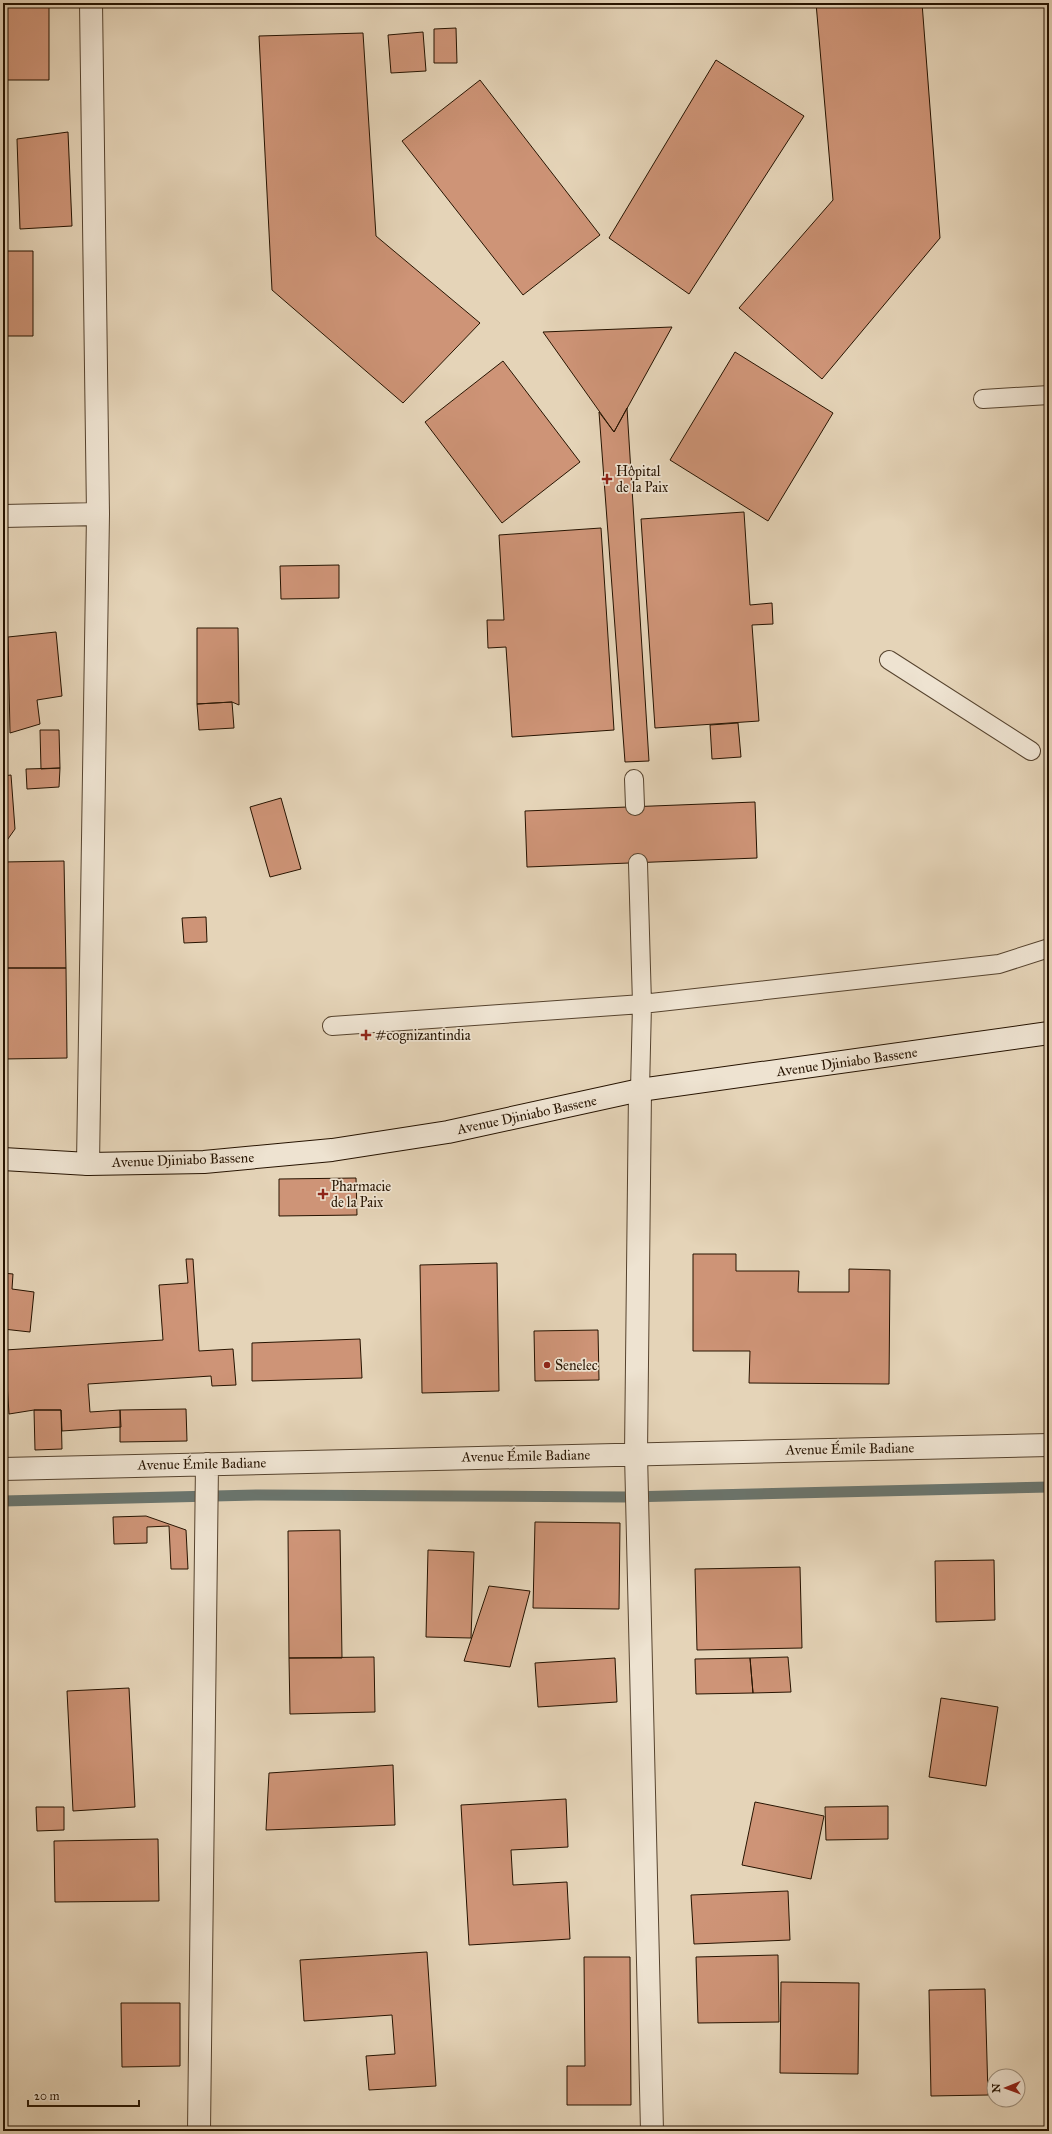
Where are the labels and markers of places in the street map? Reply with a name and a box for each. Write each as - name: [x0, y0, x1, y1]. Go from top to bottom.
- place label: Hôpital de la Paix: [616, 463, 669, 496]
- marker: Hôpital de la Paix: [601, 473, 613, 485]
- place label: #cognizantindia: [375, 1027, 471, 1044]
- marker: #cognizantindia: [360, 1029, 372, 1041]
- place label: Pharmacie de la Paix: [331, 1178, 391, 1211]
- marker: Pharmacie de la Paix: [318, 1189, 328, 1199]
- place label: Senelec: [555, 1357, 598, 1374]
- marker: Senelec: [542, 1360, 552, 1370]

